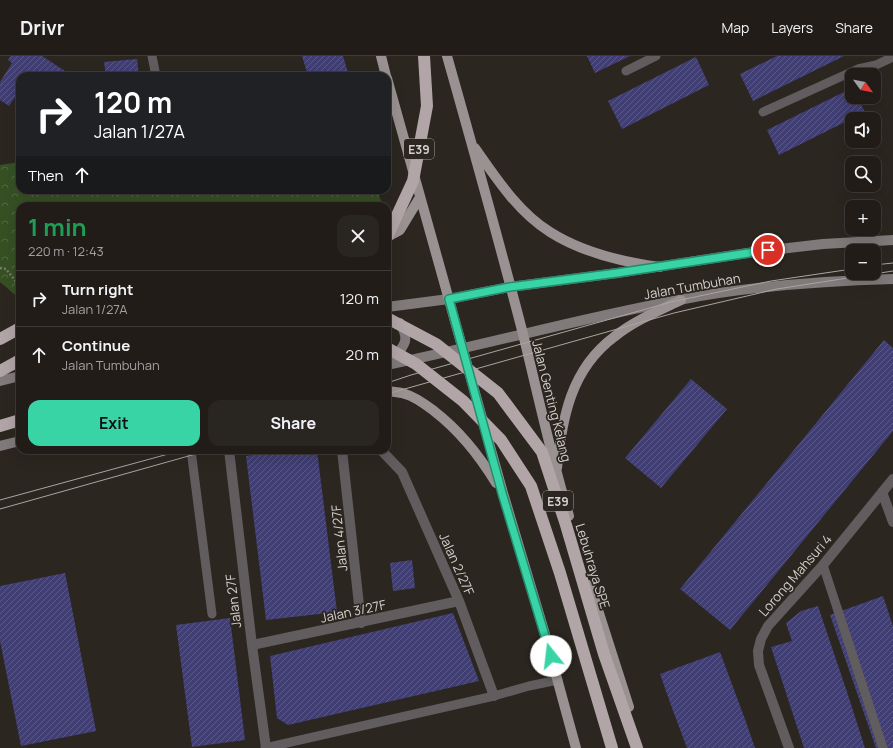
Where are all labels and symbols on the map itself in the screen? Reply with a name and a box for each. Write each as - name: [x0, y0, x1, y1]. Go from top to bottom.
- north arrow: [845, 68, 881, 104]
- road number: E39: [404, 139, 434, 159]
- pin: [751, 233, 785, 267]
- street label: Jalan Tumbuhan: [642, 269, 742, 303]
- street label: Jalan Genting Kelang: [528, 338, 576, 464]
- road number: E39: [543, 491, 573, 511]
- street label: Jalan 4/27F: [327, 503, 351, 572]
- street label: Lebuhraya SPE: [571, 521, 615, 611]
- street label: Jalan 2/27F: [435, 530, 479, 599]
- street label: Lorong Mahsuri 4: [754, 530, 836, 620]
- street label: Jalan 27F: [221, 573, 245, 629]
- street label: Jalan 3/27F: [319, 595, 388, 627]
- position arrow: [530, 635, 572, 677]

